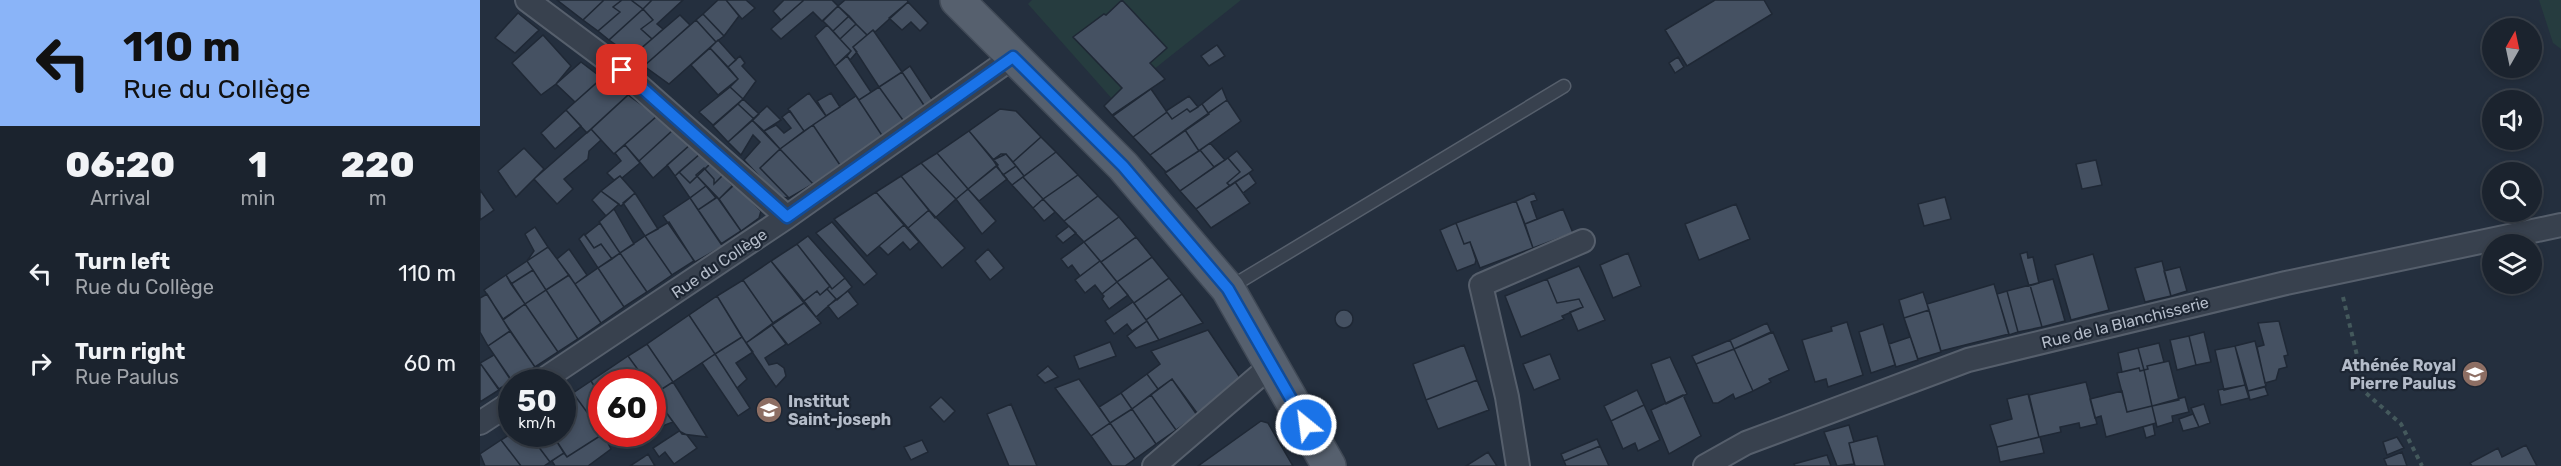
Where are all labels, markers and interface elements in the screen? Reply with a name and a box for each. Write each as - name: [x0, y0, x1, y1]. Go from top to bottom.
- north arrow: [2482, 18, 2542, 78]
- map controls: [2482, 18, 2542, 294]
- text: 110 m: [123, 22, 241, 72]
- icon: left: [24, 24, 102, 102]
- pin: [596, 44, 647, 95]
- icon: arrive: [605, 53, 638, 86]
- text: Rue du Collège: [123, 73, 311, 105]
- button: sound: [2482, 90, 2542, 150]
- text: 06:20: [65, 143, 175, 186]
- text: 1: [248, 143, 267, 186]
- text: 220: [341, 143, 415, 186]
- button: search: [2482, 162, 2542, 222]
- text: Arrival: [90, 186, 150, 210]
- text: min: [241, 186, 275, 210]
- text: m: [369, 186, 387, 210]
- street label: Rue du Collège: [668, 224, 771, 302]
- button: layers: [2482, 234, 2542, 294]
- text: Turn left: [75, 248, 170, 275]
- icon: left: [24, 257, 57, 290]
- text: 110 m: [398, 260, 456, 287]
- text: Rue du Collège: [75, 275, 214, 299]
- street label: Rue de la Blanchisserie: [2039, 292, 2211, 352]
- text: Turn right: [75, 338, 185, 365]
- icon: right: [24, 347, 57, 380]
- text: 60 m: [404, 350, 456, 377]
- place label: Athénée Royal Pierre Paulus: [2341, 356, 2456, 393]
- school or university icon: Athénée Royal Pierre Paulus: [2460, 359, 2490, 389]
- text: Rue Paulus: [75, 365, 179, 389]
- speed limit sign: 60: [588, 369, 666, 447]
- text: 50: [517, 383, 557, 419]
- place label: Institut Saint-joseph: [788, 392, 891, 429]
- position arrow: [1274, 393, 1338, 457]
- school or university icon: Institut Saint-joseph: [754, 395, 784, 425]
- text: km/h: [518, 414, 556, 432]

